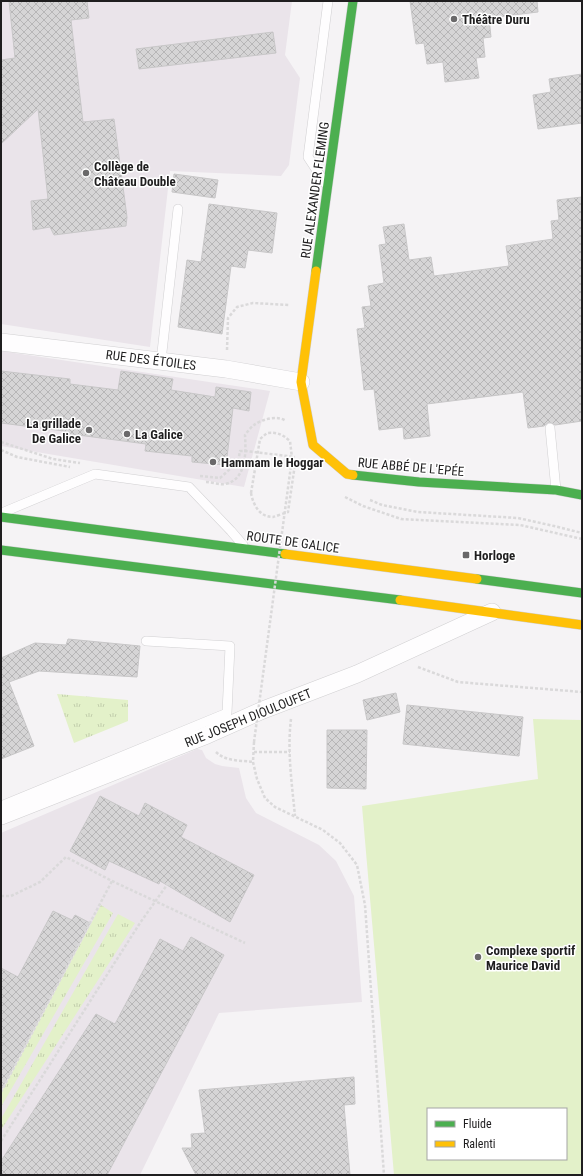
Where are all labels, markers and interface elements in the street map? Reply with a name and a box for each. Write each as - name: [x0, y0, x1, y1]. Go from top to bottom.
- place label: Théâtre Duru: [462, 12, 530, 27]
- marker: Théâtre Duru: [449, 14, 459, 24]
- street label: RUE ALEXANDER FLEMING: [298, 121, 332, 259]
- place label: Collège de Château Double: [94, 159, 176, 189]
- marker: Collège de Château Double: [81, 168, 91, 178]
- street label: RUE DES ÉTOILES: [105, 347, 197, 373]
- place label: La grillade De Galice: [26, 416, 81, 446]
- marker: La grillade De Galice: [84, 425, 94, 435]
- place label: La Galice: [135, 427, 183, 442]
- marker: La Galice: [122, 429, 132, 439]
- place label: Hammam le Hoggar: [221, 455, 324, 470]
- street label: RUE ABBÉ DE L'EPÉE: [357, 455, 465, 479]
- marker: Hammam le Hoggar: [208, 457, 218, 467]
- street label: ROUTE DE GALICE: [246, 528, 340, 556]
- place label: Horloge: [474, 548, 515, 563]
- marker: Horloge: [461, 550, 471, 560]
- street label: RUE JOSEPH DIOULOUFET: [182, 686, 314, 750]
- place label: Complexe sportif Maurice David: [486, 943, 576, 973]
- marker: Complexe sportif Maurice David: [473, 952, 483, 962]
- legend: [427, 1108, 567, 1160]
- text: Fluide: [463, 1117, 492, 1131]
- text: Ralenti: [463, 1137, 496, 1151]

